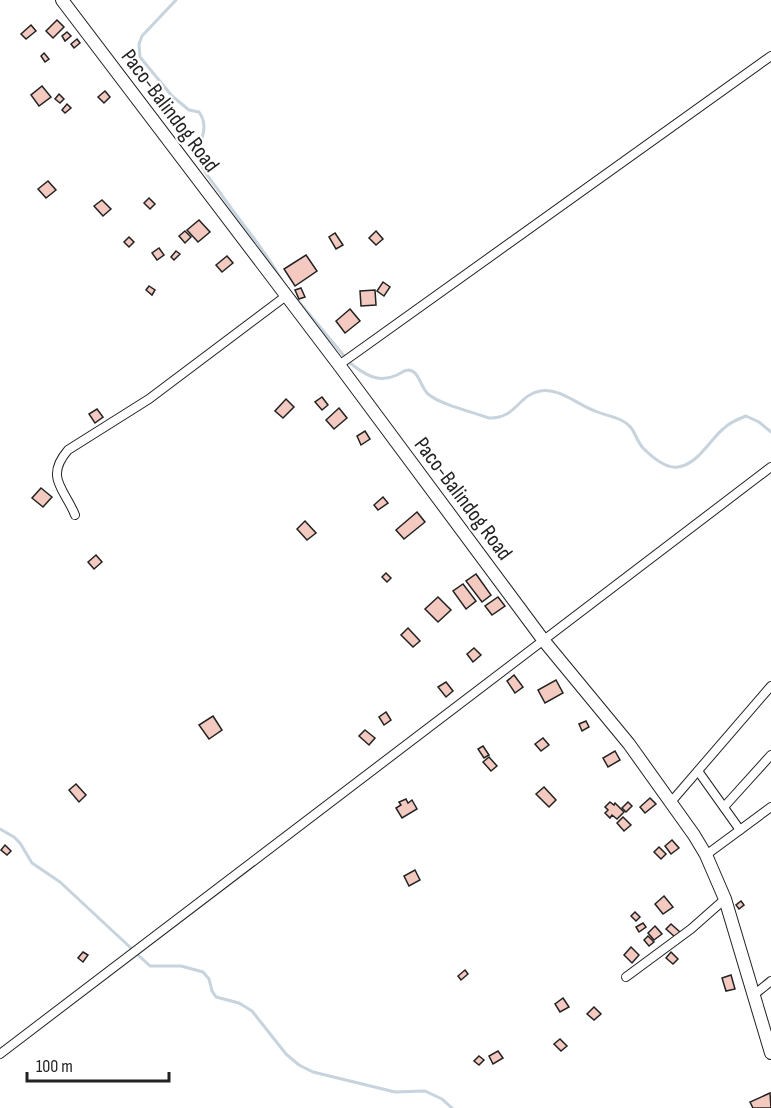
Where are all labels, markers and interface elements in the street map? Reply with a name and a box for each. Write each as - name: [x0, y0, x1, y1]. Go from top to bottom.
- street label: Paco-Balindog Road: [115, 44, 225, 178]
- street label: Paco-Balindog Road: [408, 432, 518, 566]
- scale bar: [27, 1045, 170, 1083]
- text: 100 m: [36, 1056, 73, 1077]

